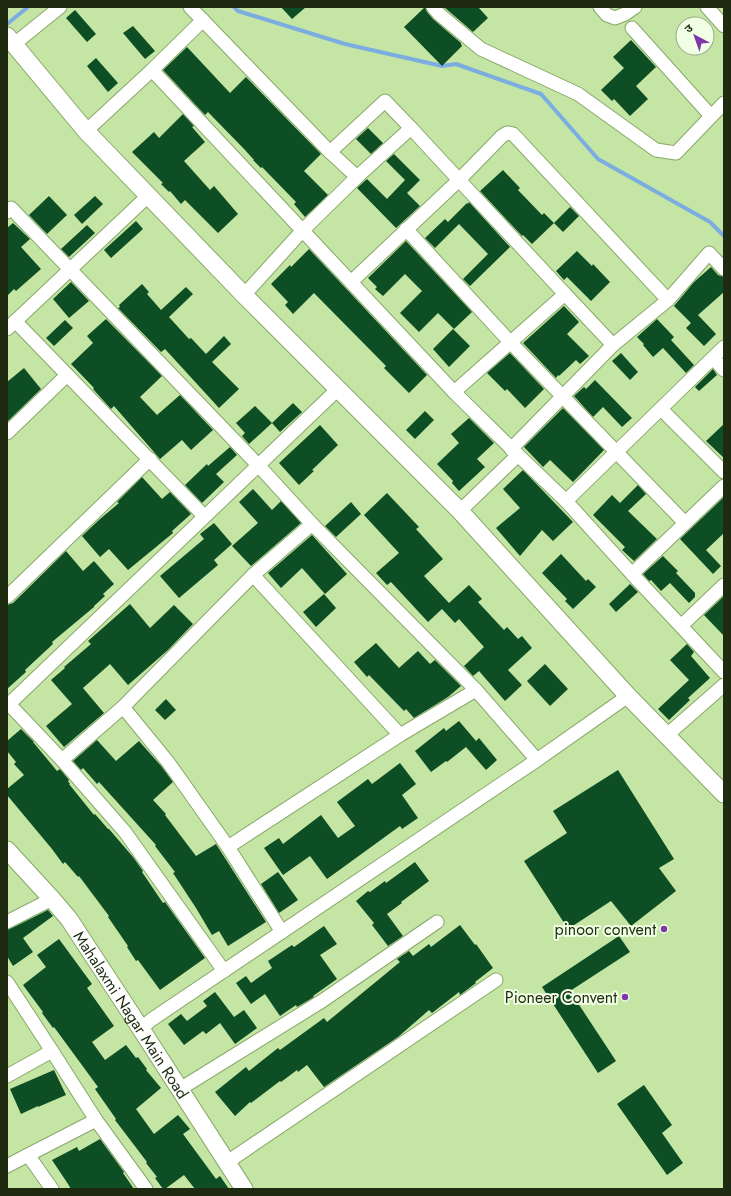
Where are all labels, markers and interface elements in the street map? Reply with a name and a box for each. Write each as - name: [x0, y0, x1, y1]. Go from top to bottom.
- north arrow: [675, 16, 715, 56]
- text: उ: [681, 20, 697, 37]
- place label: pinoor convent: [555, 918, 656, 941]
- marker: pinoor convent: [659, 924, 669, 934]
- street label: Mahalaxmi Nagar Main Road: [68, 926, 194, 1103]
- place label: Pioneer Convent: [505, 986, 617, 1009]
- marker: Pioneer Convent: [620, 992, 630, 1002]

